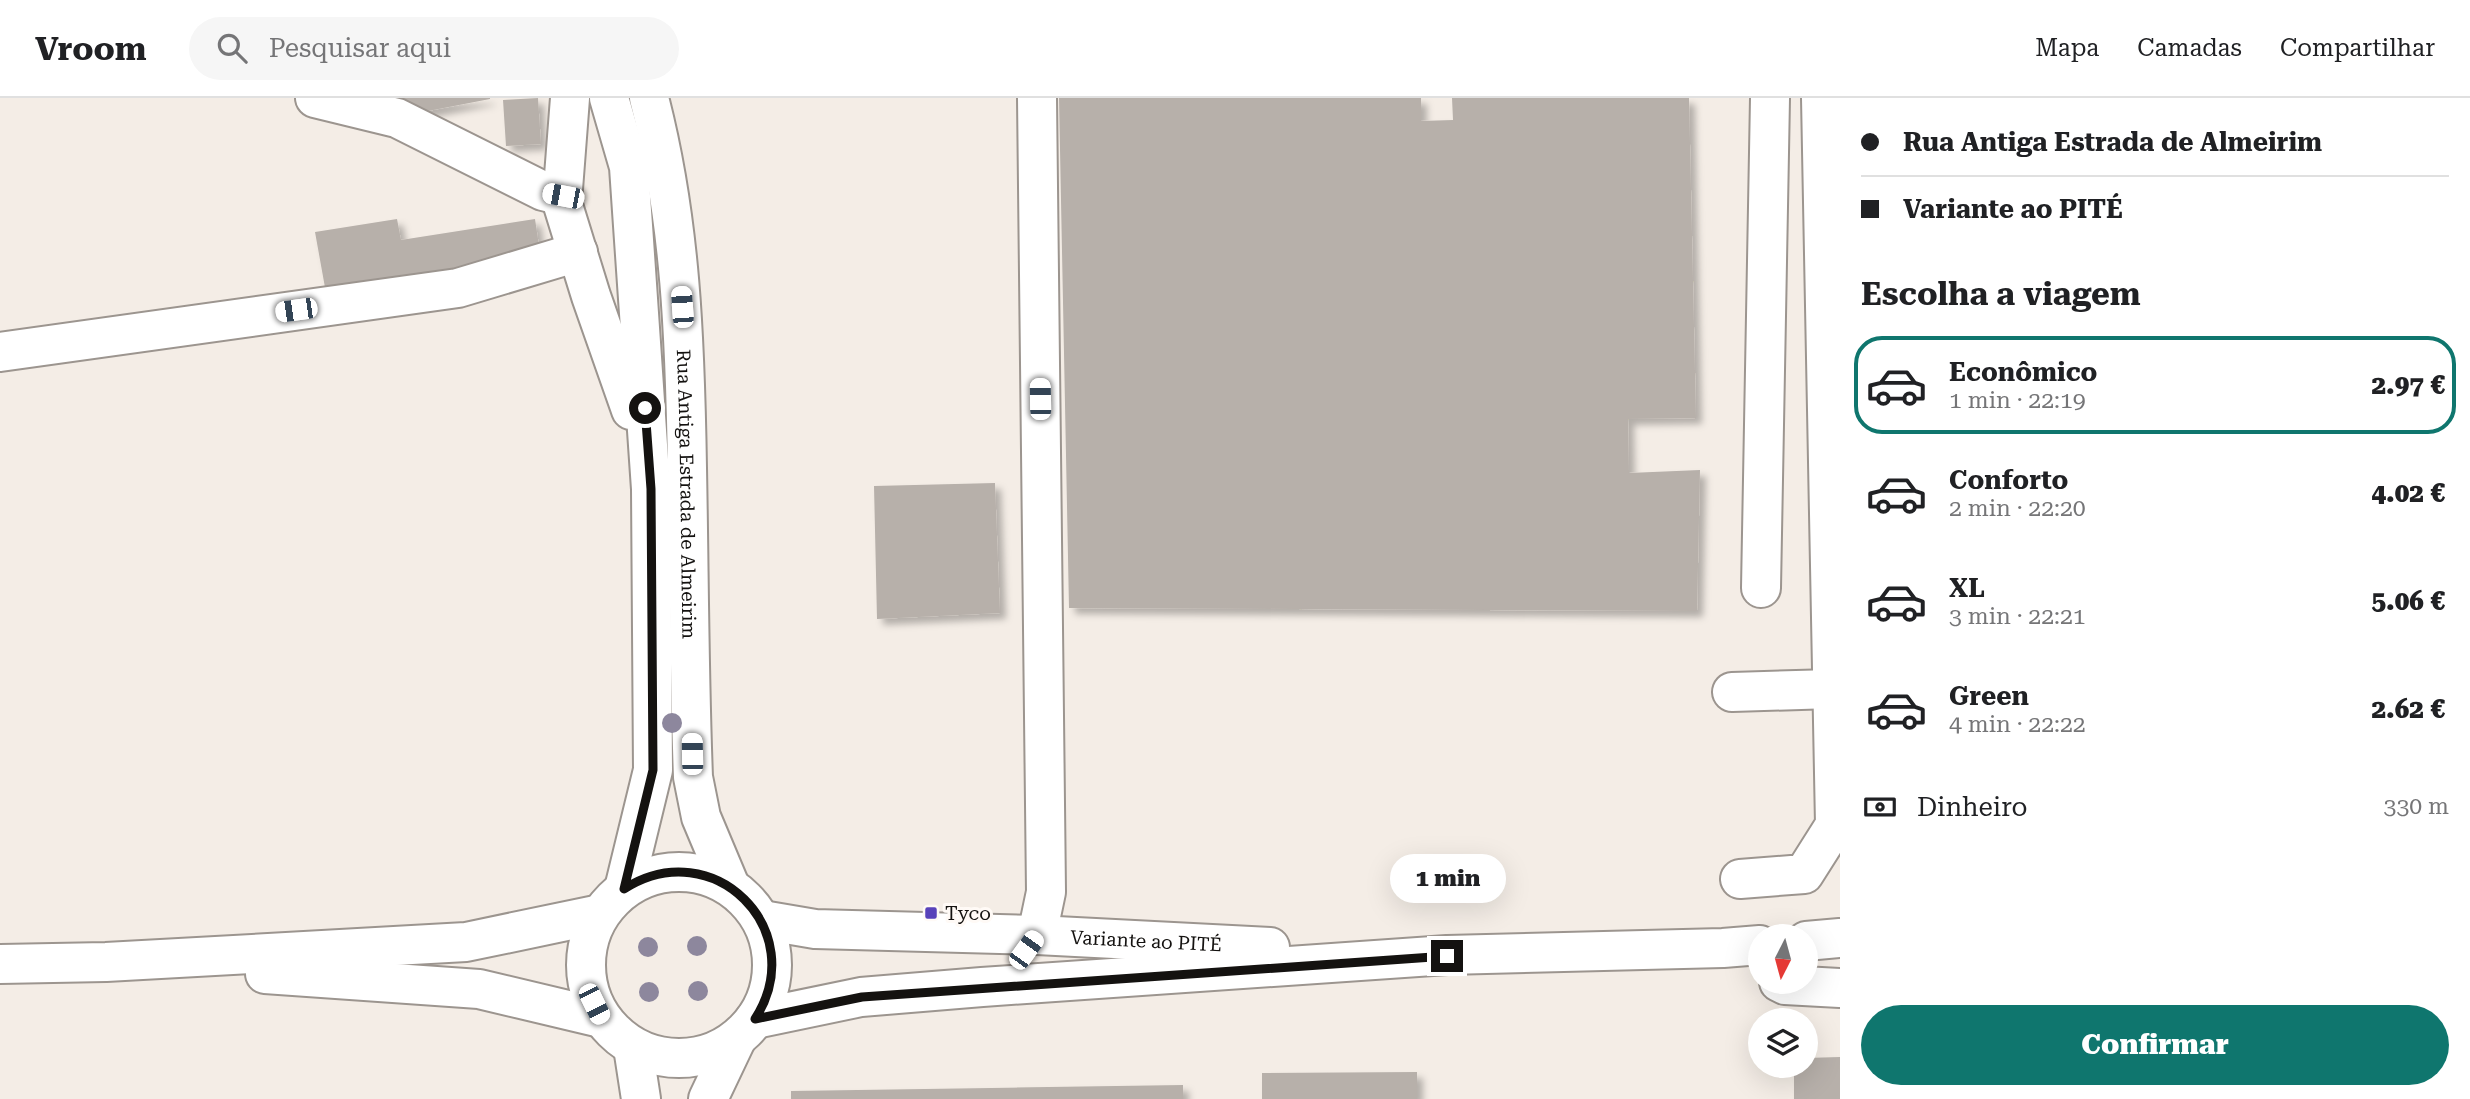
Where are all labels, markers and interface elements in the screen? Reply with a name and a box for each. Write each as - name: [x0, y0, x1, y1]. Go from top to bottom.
- search box: [189, 17, 679, 80]
- text: Vroom: [35, 29, 147, 68]
- icon: search: [213, 29, 251, 67]
- text: Pesquisar aqui: [269, 33, 451, 63]
- text: Mapa: [2035, 34, 2099, 62]
- text: Camadas: [2137, 34, 2242, 62]
- text: Compartilhar: [2280, 34, 2435, 62]
- text: Rua Antiga Estrada de Almeirim: [1903, 127, 2322, 157]
- car: [541, 182, 586, 210]
- text: Variante ao PITÉ: [1903, 194, 2123, 224]
- text: Escolha a viagem: [1861, 275, 2141, 313]
- car: [671, 285, 694, 329]
- car: [274, 297, 319, 323]
- street label: Rua Antiga Estrada de Almeirim: [672, 349, 701, 639]
- icon: car: [1865, 354, 1928, 417]
- text: Econômico: [1949, 357, 2097, 387]
- text: 2.97 €: [2372, 370, 2445, 400]
- car: [1030, 378, 1051, 420]
- text: 1 min · 22:19: [1949, 387, 2086, 414]
- route start: [629, 392, 661, 424]
- icon: car: [1865, 462, 1928, 525]
- text: Conforto: [1949, 465, 2068, 495]
- text: 4.02 €: [2372, 478, 2445, 508]
- text: 2 min · 22:20: [1949, 495, 2086, 522]
- icon: car: [1865, 570, 1928, 633]
- text: XL: [1949, 573, 1985, 603]
- text: 5.06 €: [2372, 586, 2445, 616]
- text: 3 min · 22:21: [1949, 603, 2086, 630]
- icon: car: [1865, 678, 1928, 741]
- text: Green: [1949, 681, 2029, 711]
- text: 2.62 €: [2372, 694, 2445, 724]
- text: 4 min · 22:22: [1949, 711, 2086, 738]
- car: [682, 733, 703, 775]
- icon: cash: [1861, 788, 1899, 826]
- text: Dinheiro: [1917, 792, 2028, 822]
- text: 330 m: [2384, 793, 2449, 820]
- callout: 1 min: [1389, 854, 1505, 904]
- text: 1 min: [1416, 865, 1480, 892]
- place label: Tyco: [945, 902, 991, 925]
- marker: Tyco: [923, 905, 939, 921]
- north arrow: [1748, 924, 1818, 994]
- map controls: [1748, 924, 1818, 1078]
- street label: Variante ao PITÉ: [1070, 925, 1222, 956]
- car: [1006, 927, 1047, 973]
- route end: [1431, 940, 1463, 972]
- car: [576, 981, 613, 1027]
- button: Confirmar: [1861, 1005, 2449, 1085]
- button: layers: [1748, 1008, 1818, 1078]

